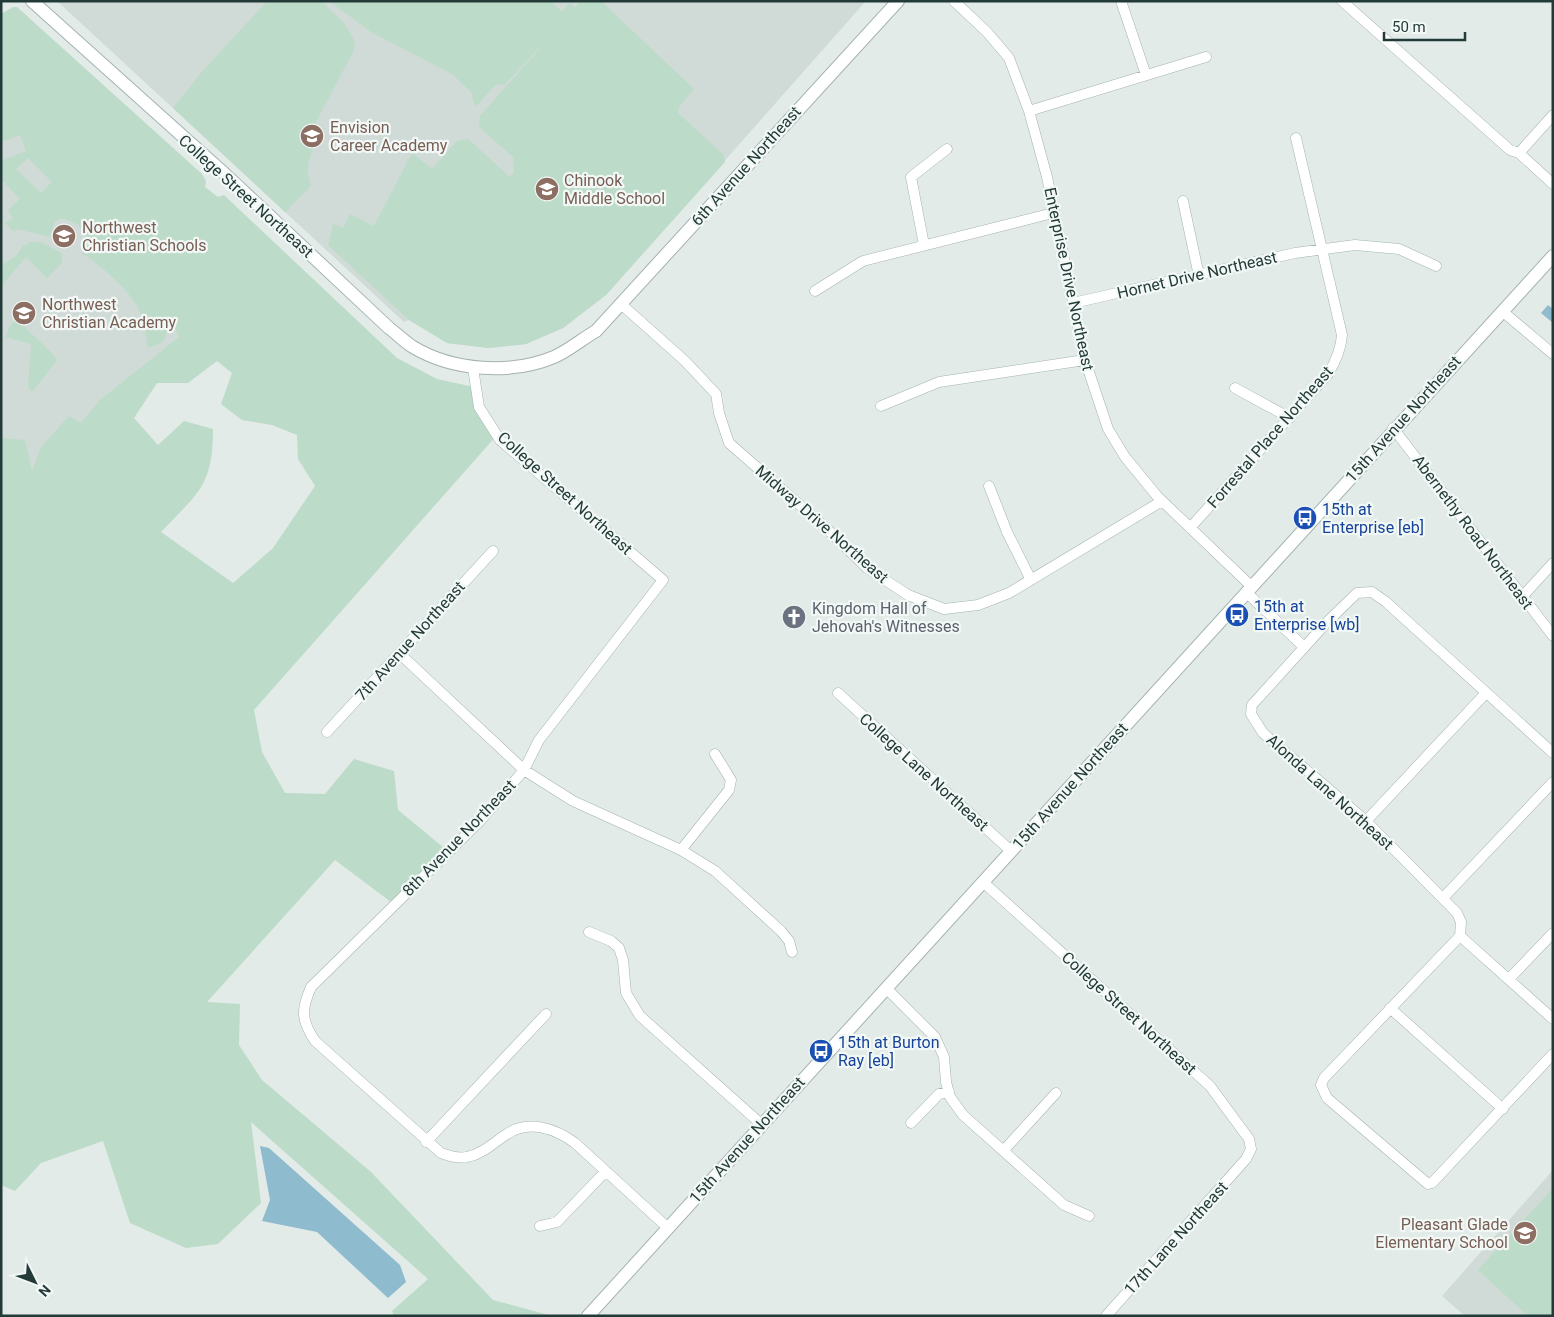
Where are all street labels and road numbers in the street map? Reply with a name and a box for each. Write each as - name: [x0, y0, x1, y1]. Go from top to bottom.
- street label: 6th Avenue Northeast: [687, 102, 805, 230]
- street label: College Street Northeast: [175, 131, 317, 261]
- street label: Enterprise Drive Northeast: [1040, 186, 1098, 372]
- street label: Hornet Drive Northeast: [1115, 247, 1279, 303]
- street label: 15th Avenue Northeast: [1341, 352, 1465, 486]
- street label: Forrestal Place Northeast: [1203, 362, 1337, 512]
- street label: College Street Northeast: [494, 428, 636, 558]
- street label: Abernethy Road Northeast: [1409, 451, 1537, 613]
- street label: Midway Drive Northeast: [752, 461, 892, 587]
- street label: 7th Avenue Northeast: [351, 577, 469, 705]
- street label: College Lane Northeast: [856, 709, 992, 835]
- street label: 15th Avenue Northeast: [1008, 719, 1132, 853]
- street label: Alonda Lane Northeast: [1263, 730, 1397, 854]
- street label: 8th Avenue Northeast: [399, 776, 519, 900]
- street label: College Street Northeast: [1058, 948, 1200, 1078]
- street label: 15th Avenue Northeast: [685, 1073, 809, 1207]
- street label: 17th Lane Northeast: [1120, 1178, 1232, 1298]

